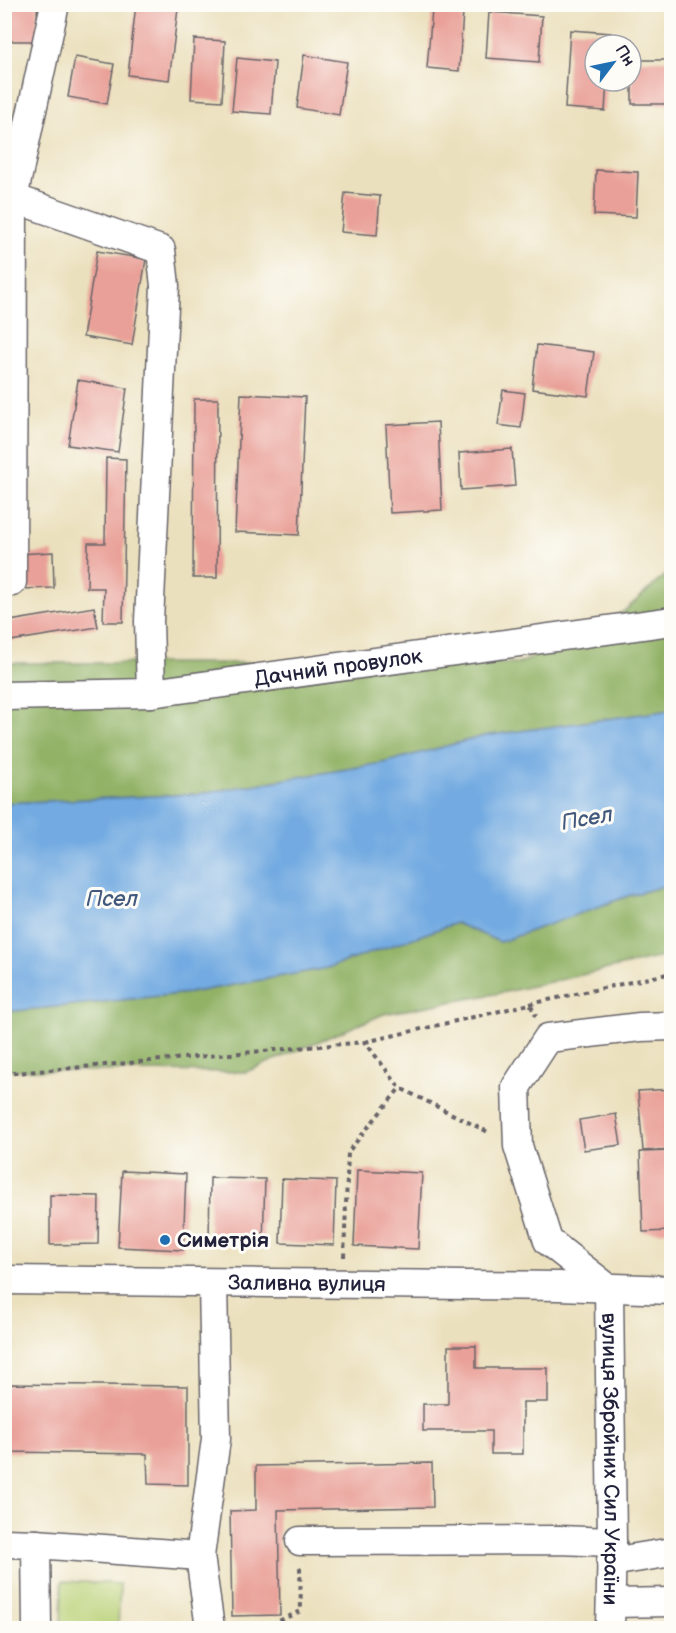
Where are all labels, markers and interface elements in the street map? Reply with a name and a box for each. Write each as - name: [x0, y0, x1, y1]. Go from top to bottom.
- north arrow: [583, 33, 643, 93]
- text: Пн: [611, 42, 638, 70]
- street label: Дачний провулок: [253, 643, 424, 691]
- water label: Псел: [559, 801, 615, 837]
- water label: Псел: [86, 886, 139, 913]
- place label: Симетрія: [177, 1228, 269, 1253]
- marker: Симетрія: [158, 1233, 172, 1247]
- street label: Заливна вулиця: [228, 1270, 386, 1297]
- street label: вулиця Збройних Сил України: [597, 1312, 625, 1606]

